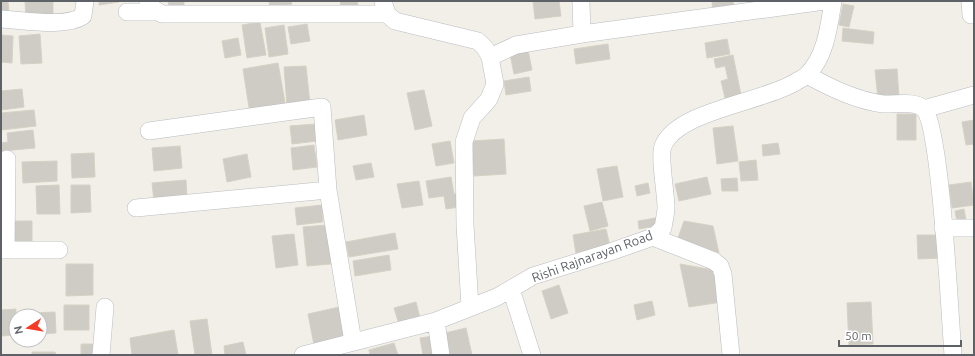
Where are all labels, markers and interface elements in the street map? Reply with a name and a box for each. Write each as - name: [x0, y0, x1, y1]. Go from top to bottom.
- street label: Rishi Rajnarayan Road: [530, 228, 654, 284]
- north arrow: [8, 308, 48, 348]
- scale bar: [839, 322, 961, 348]
- text: N: [11, 325, 25, 335]
- text: 50 m: [845, 329, 872, 342]

